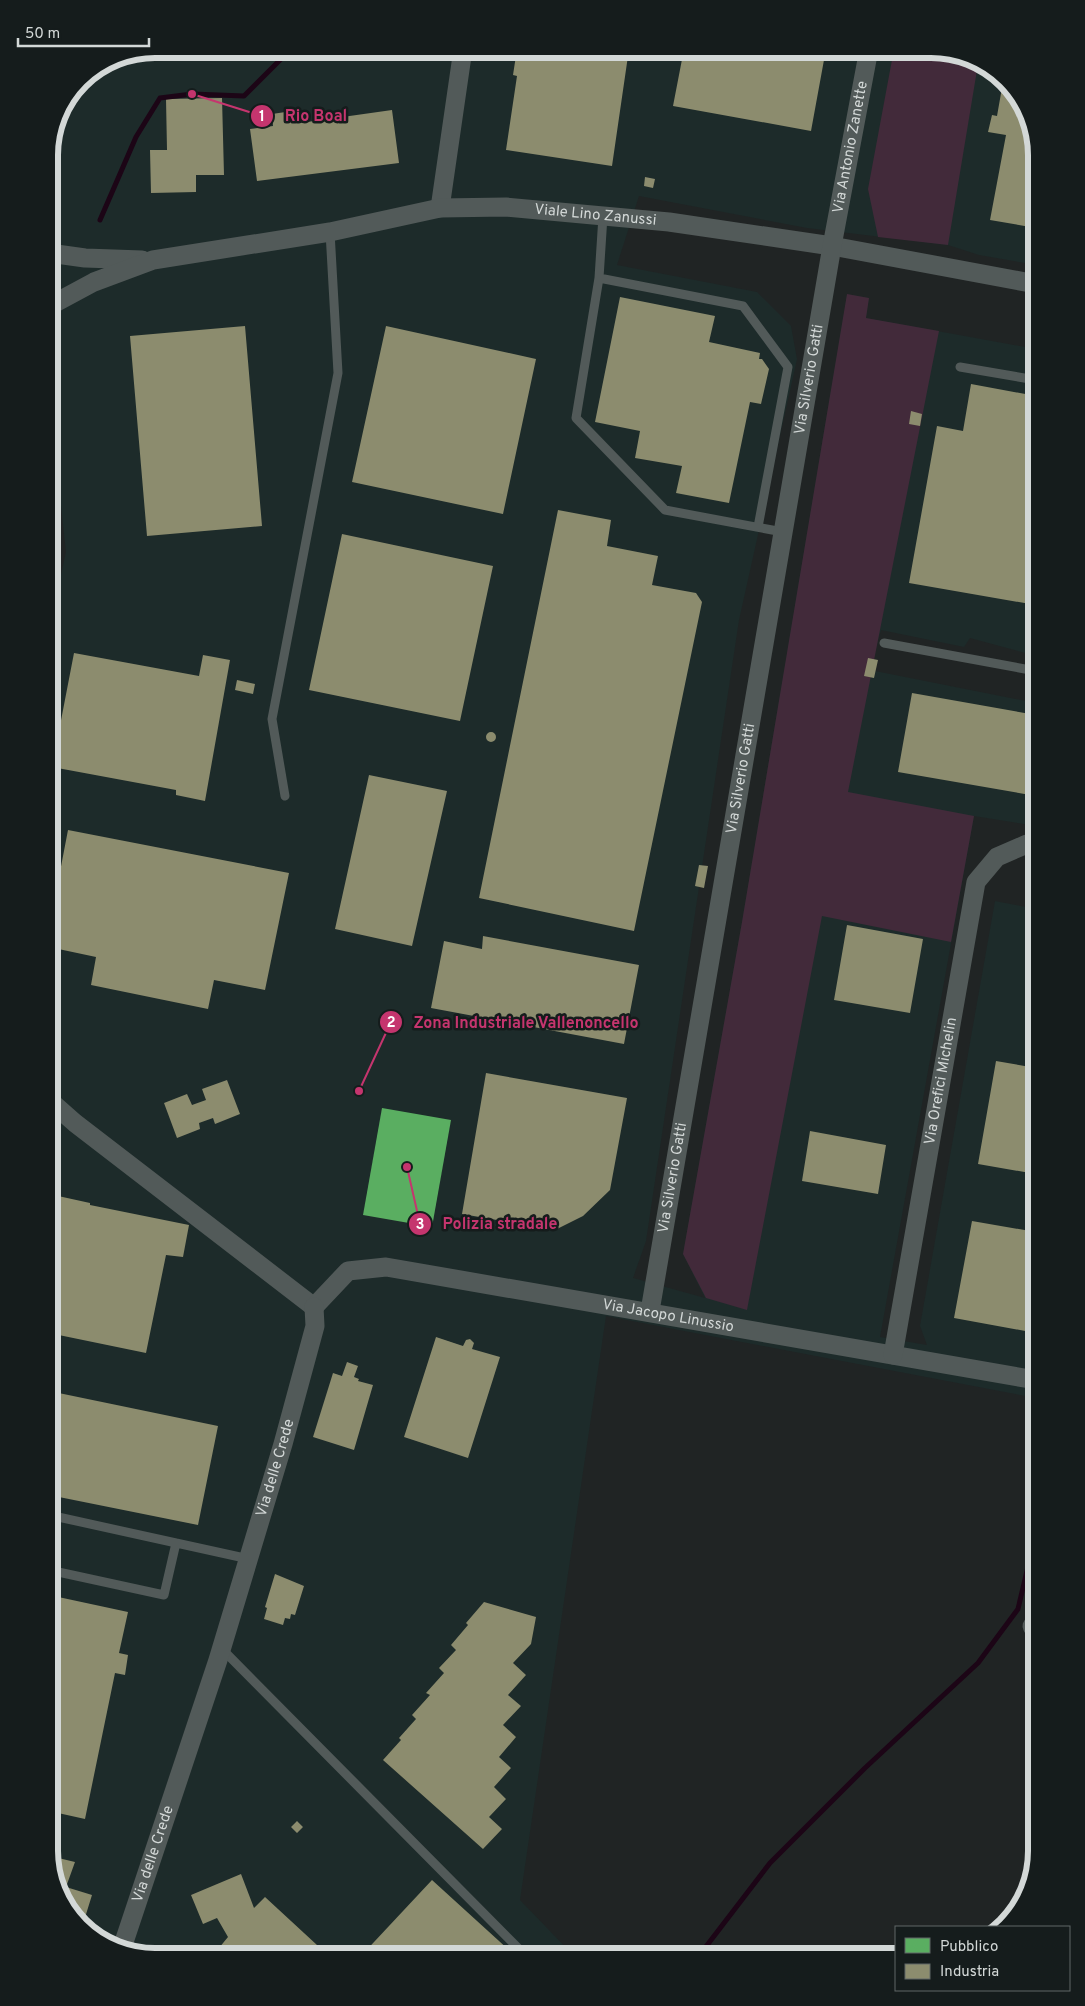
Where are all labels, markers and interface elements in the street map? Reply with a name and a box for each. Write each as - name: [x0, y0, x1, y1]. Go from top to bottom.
- scale bar: [18, 15, 149, 47]
- text: 50 m: [25, 25, 60, 44]
- street label: Via Antonio Zanette: [829, 79, 872, 215]
- callout: Rio Boal: [250, 100, 357, 131]
- text: Rio Boal: [285, 107, 347, 127]
- text: 1: [259, 108, 265, 127]
- street label: Viale Lino Zanussi: [533, 200, 657, 230]
- street label: Via Silverio Gatti: [790, 323, 828, 436]
- street label: Via Silverio Gatti: [722, 722, 760, 835]
- callout: Zona Industriale Vallenoncello: [378, 1007, 649, 1038]
- text: 2: [386, 1014, 396, 1033]
- text: Zona Industriale Vallenoncello: [413, 1014, 639, 1034]
- street label: Via Orefici Michelin: [921, 1016, 962, 1146]
- street label: Via Silverio Gatti: [654, 1121, 692, 1235]
- callout: Polizia stradale: [408, 1208, 568, 1239]
- text: Polizia stradale: [443, 1215, 558, 1235]
- text: 3: [416, 1216, 425, 1235]
- street label: Via Jacopo Linussio: [601, 1295, 735, 1337]
- street label: Via delle Crede: [252, 1417, 299, 1519]
- street label: Via delle Crede: [128, 1803, 178, 1905]
- legend: [895, 1926, 1070, 1991]
- text: Pubblico: [940, 1938, 998, 1957]
- text: Industria: [940, 1963, 999, 1982]

